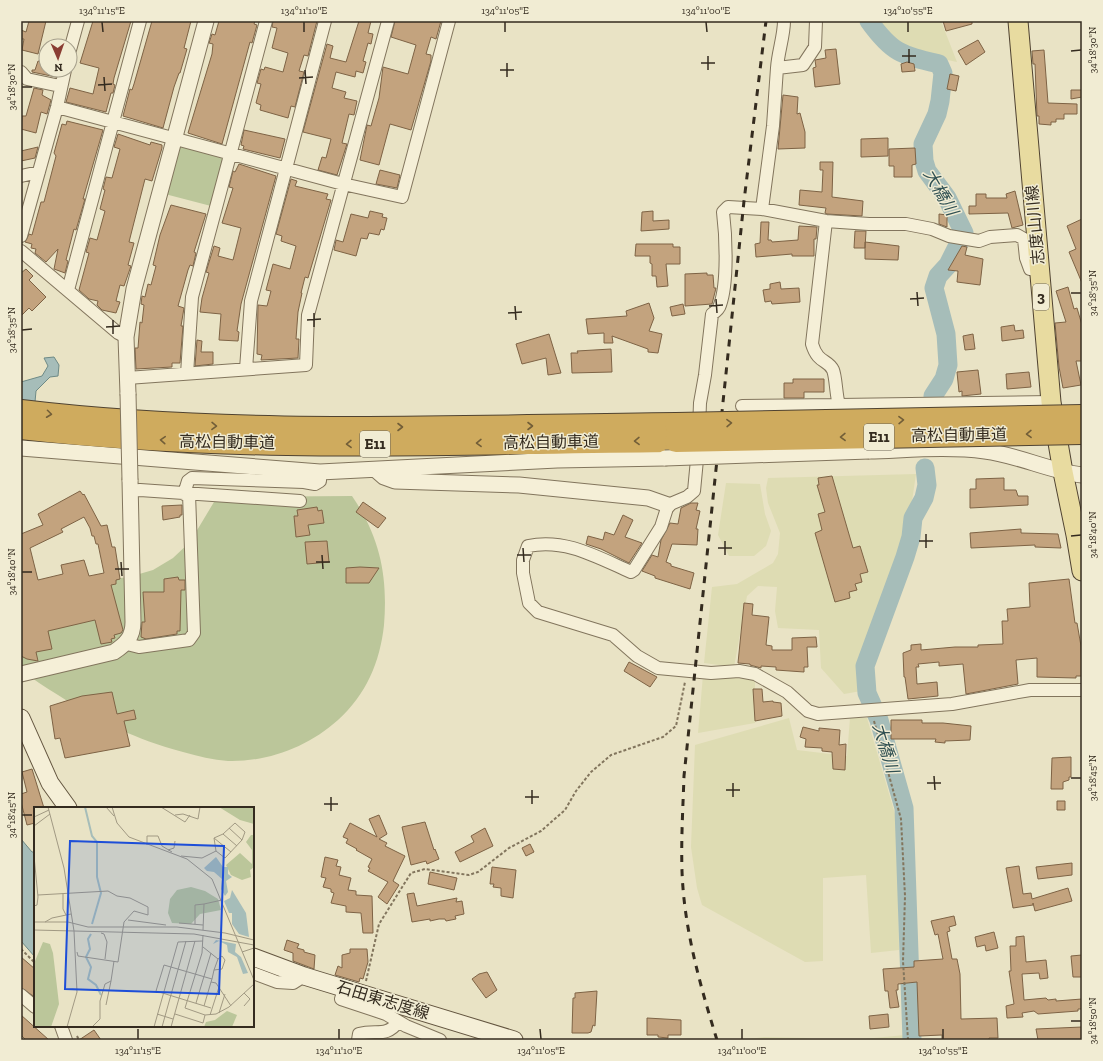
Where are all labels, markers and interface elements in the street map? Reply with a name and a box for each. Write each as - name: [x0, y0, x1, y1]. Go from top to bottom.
- text: 134°11'15"E: [79, 5, 125, 17]
- text: 134°11'10"E: [281, 5, 327, 17]
- text: 134°11'05"E: [481, 5, 529, 17]
- text: 134°11'00"E: [682, 5, 730, 17]
- text: 134°10'55"E: [883, 5, 933, 17]
- text: 34°18'30"N: [1087, 26, 1099, 73]
- north arrow: [38, 38, 78, 78]
- text: N: [53, 61, 63, 74]
- text: 34°18'30"N: [6, 63, 18, 110]
- water label: 大橋川: [920, 165, 963, 221]
- street label: 志度山川線: [1022, 184, 1048, 266]
- text: 34°18'35"N: [1087, 269, 1099, 316]
- road number: 3: [1033, 284, 1049, 310]
- text: 34°18'35"N: [6, 306, 18, 353]
- one-way arrow: [46, 410, 52, 419]
- one-way arrow: [898, 416, 904, 425]
- one-way arrow: [726, 419, 732, 428]
- one-way arrow: [527, 421, 533, 430]
- one-way arrow: [211, 422, 217, 430]
- one-way arrow: [397, 423, 403, 431]
- road number: E11: [864, 424, 894, 450]
- street label: 高松自動車道: [911, 425, 1007, 445]
- one-way arrow: [1026, 430, 1032, 438]
- road number: E11: [360, 431, 390, 457]
- street label: 高松自動車道: [179, 432, 275, 452]
- street label: 高松自動車道: [503, 432, 599, 452]
- one-way arrow: [840, 433, 846, 441]
- one-way arrow: [160, 436, 166, 445]
- one-way arrow: [634, 437, 640, 445]
- one-way arrow: [476, 439, 482, 447]
- one-way arrow: [346, 440, 352, 448]
- text: 34°18'40"N: [1087, 511, 1099, 559]
- text: 34°18'40"N: [6, 548, 18, 596]
- water label: 大橋川: [869, 721, 904, 777]
- text: 34°18'45"N: [1087, 754, 1099, 801]
- text: 34°18'45"N: [6, 791, 18, 838]
- inset map: [34, 807, 254, 1027]
- street label: 石田東志度線: [334, 977, 432, 1023]
- text: 34°18'50"N: [1087, 997, 1099, 1045]
- text: 134°11'15"E: [115, 1045, 161, 1057]
- text: 134°11'10"E: [316, 1045, 362, 1057]
- text: 134°11'05"E: [517, 1045, 565, 1057]
- text: 134°11'00"E: [718, 1045, 766, 1057]
- text: 134°10'55"E: [918, 1045, 968, 1057]

